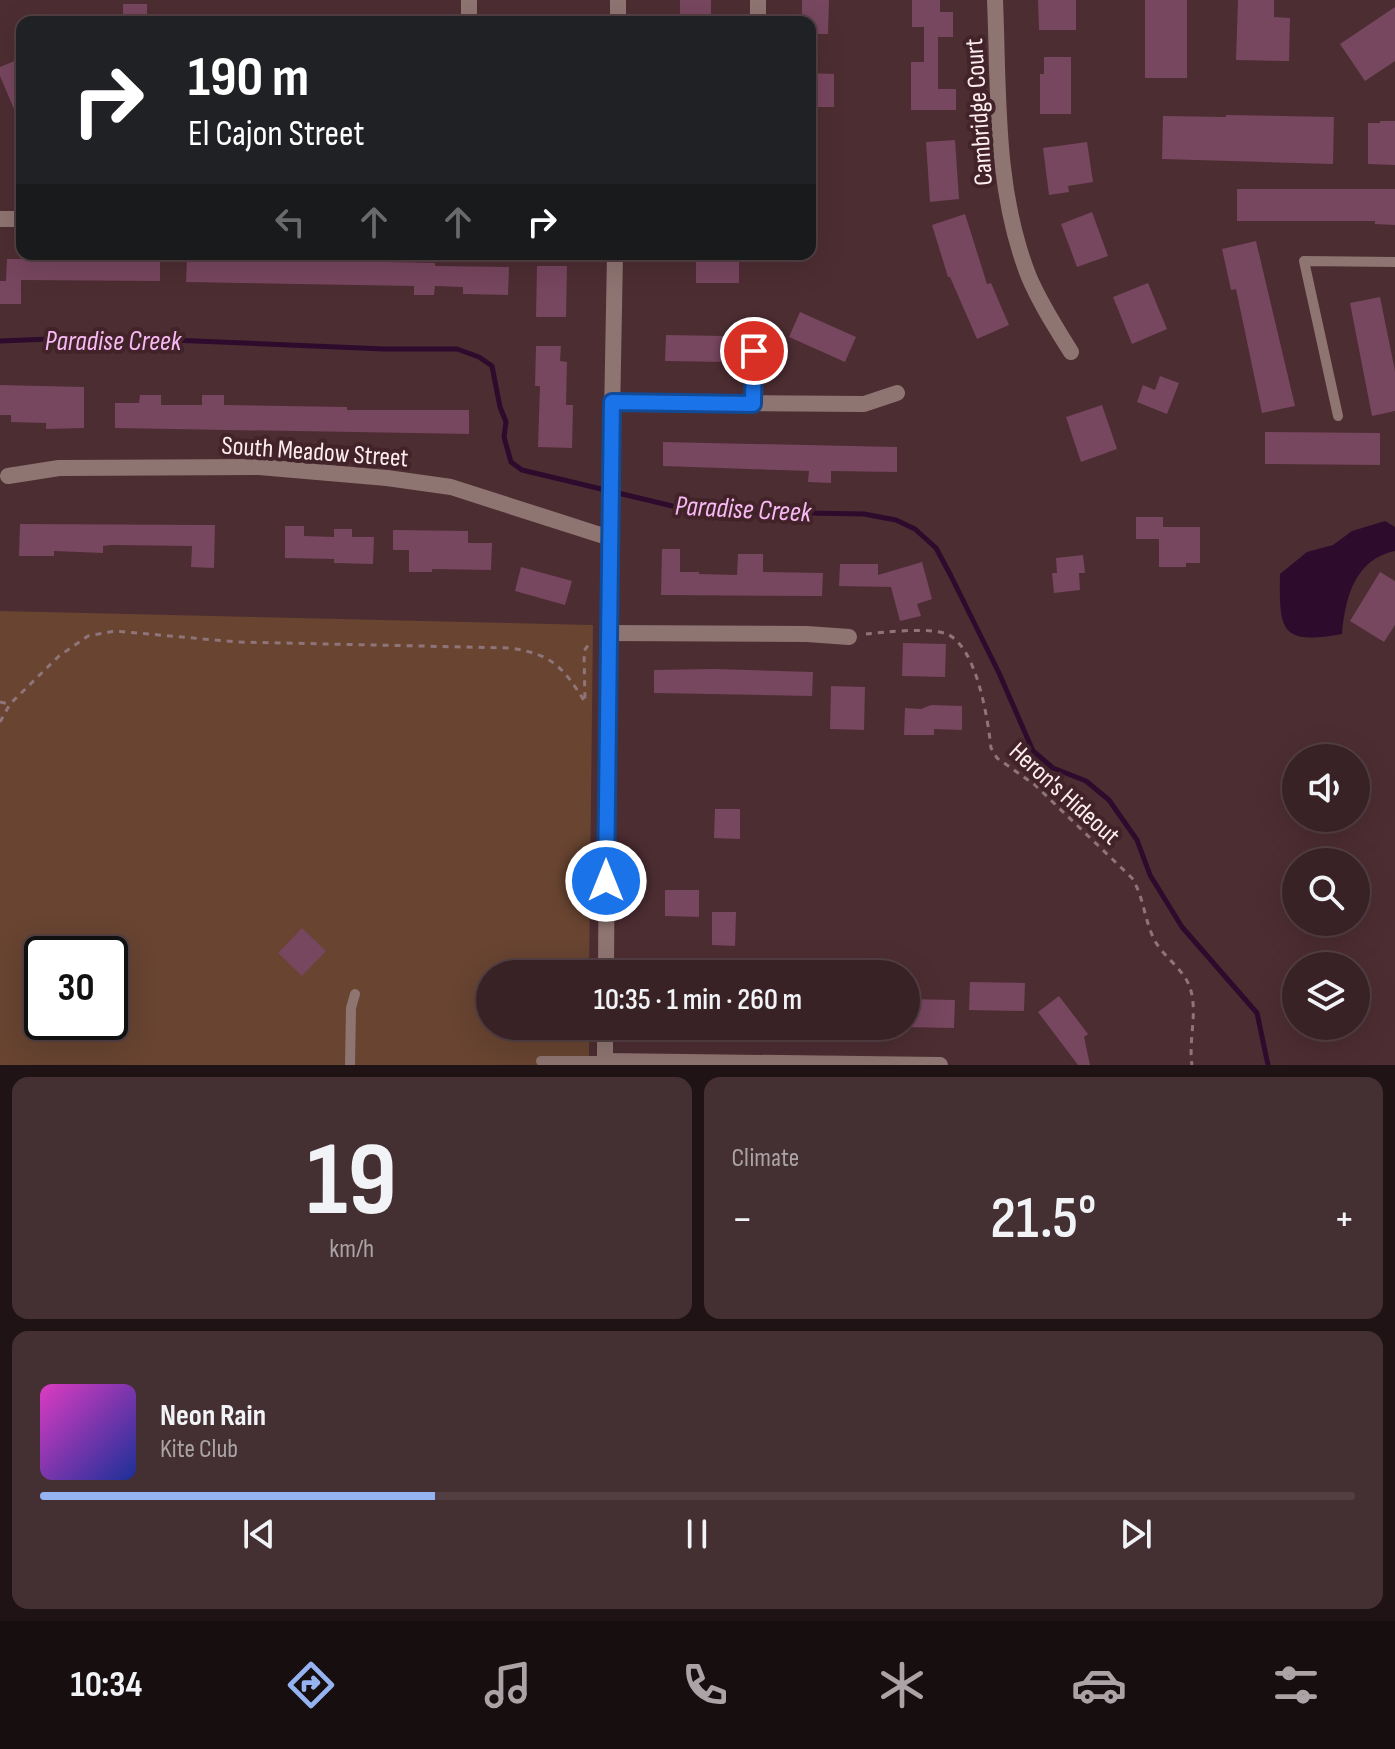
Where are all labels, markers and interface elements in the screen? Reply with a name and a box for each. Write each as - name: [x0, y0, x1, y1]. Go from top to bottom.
- street label: Cambridge Court: [959, 37, 1000, 187]
- text: 190 m: [188, 45, 309, 112]
- icon: right: [56, 48, 160, 152]
- text: El Cajon Street: [188, 113, 364, 156]
- icon: left: [268, 200, 312, 244]
- icon: ahead: [352, 200, 396, 244]
- icon: ahead: [436, 200, 480, 244]
- icon: right: [520, 200, 564, 244]
- pin: [720, 317, 788, 385]
- water label: Paradise Creek: [45, 325, 183, 358]
- icon: arrive: [732, 329, 776, 373]
- street label: South Meadow Street: [221, 431, 409, 474]
- water label: Paradise Creek: [674, 489, 813, 530]
- street label: Heron's Hideout: [1002, 736, 1126, 852]
- map controls: [1282, 744, 1370, 1040]
- button: sound: [1282, 744, 1370, 832]
- position arrow: [564, 839, 648, 923]
- button: search: [1282, 848, 1370, 936]
- speed limit sign: 30: [24, 936, 128, 1040]
- button: layers: [1282, 952, 1370, 1040]
- text: 10:35 · 1 min · 260 m: [594, 982, 802, 1018]
- text: 19: [307, 1119, 397, 1244]
- text: Climate: [732, 1143, 799, 1174]
- text: 21.5°: [990, 1183, 1096, 1255]
- text: −: [732, 1193, 753, 1246]
- text: +: [1333, 1193, 1355, 1246]
- text: km/h: [329, 1234, 374, 1265]
- text: Neon Rain: [160, 1398, 266, 1434]
- text: Kite Club: [160, 1434, 238, 1465]
- icon: previous: [237, 1512, 281, 1556]
- icon: pause: [675, 1512, 719, 1556]
- icon: next: [1114, 1512, 1158, 1556]
- icon: directions: [283, 1657, 339, 1713]
- icon: music: [480, 1657, 536, 1713]
- icon: phone: [677, 1657, 733, 1713]
- icon: climate: [874, 1657, 930, 1713]
- icon: car: [1071, 1657, 1127, 1713]
- icon: filters: [1268, 1657, 1324, 1713]
- text: 10:34: [71, 1664, 142, 1707]

